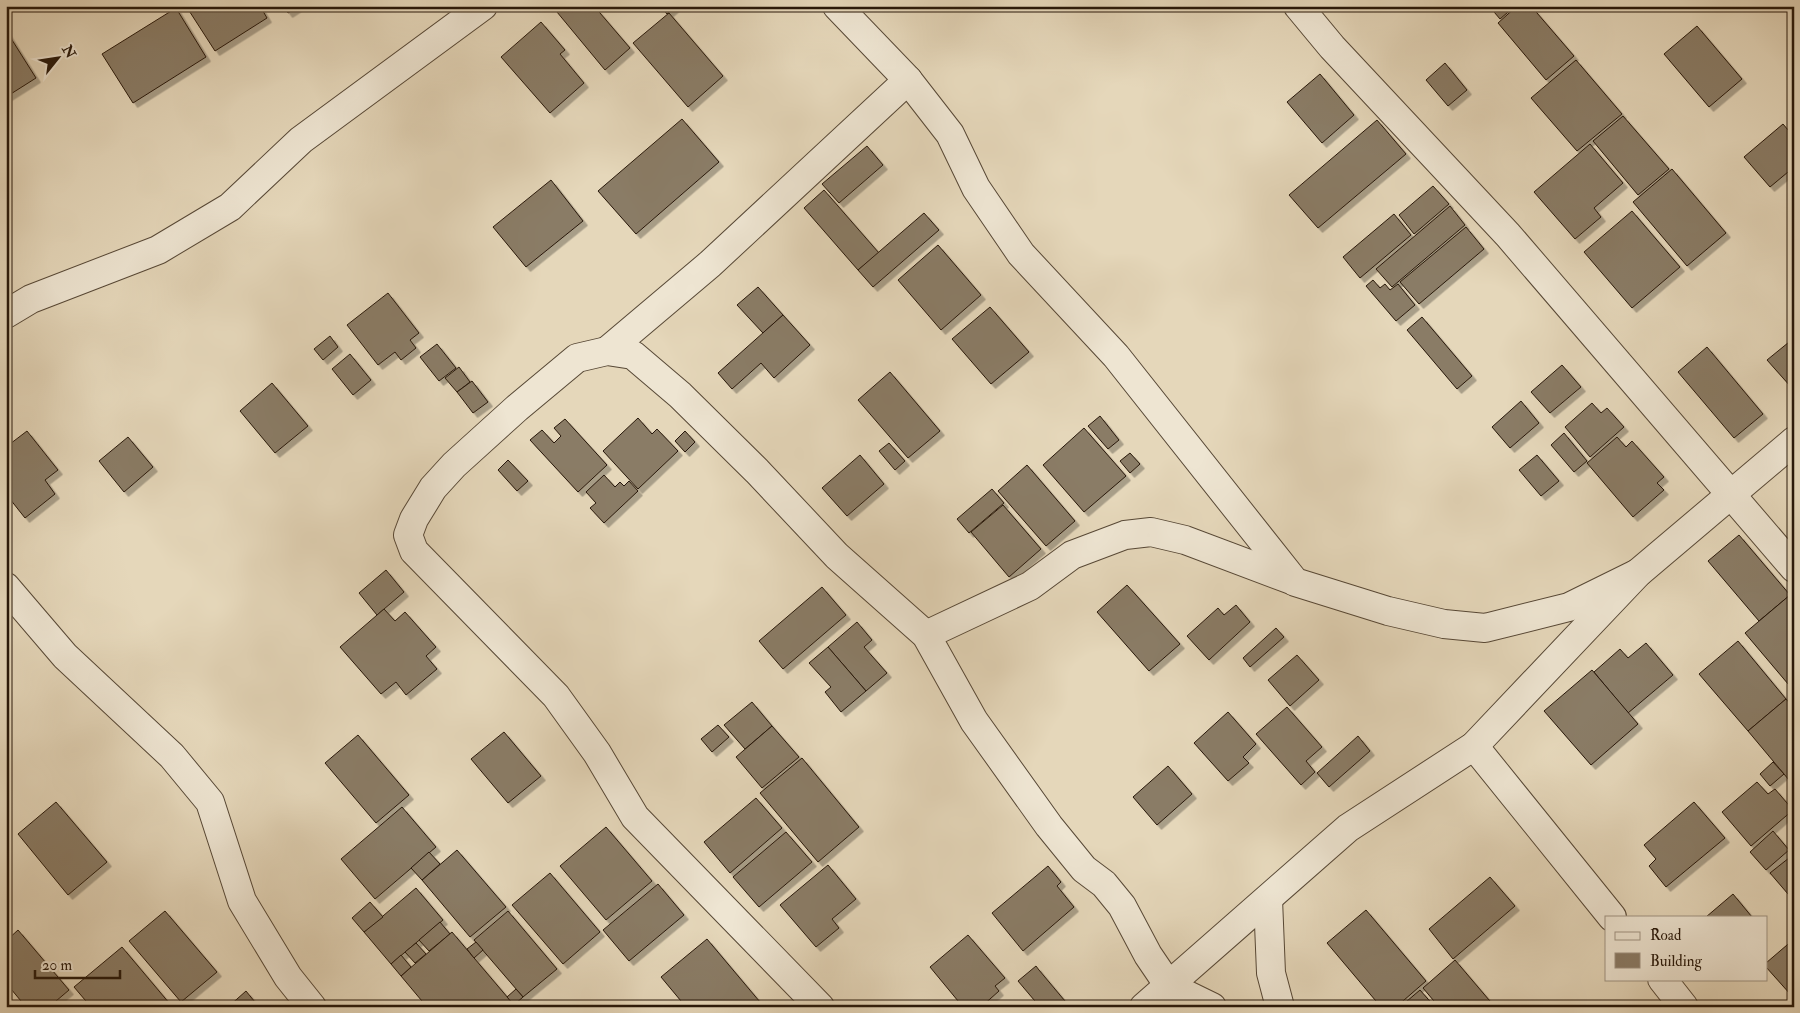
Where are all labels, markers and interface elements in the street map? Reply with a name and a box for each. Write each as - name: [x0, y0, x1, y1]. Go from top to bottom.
- north arrow: [32, 32, 82, 82]
- text: N: [58, 41, 80, 62]
- legend: [1605, 916, 1768, 980]
- text: Road: [1650, 926, 1682, 945]
- scale bar: [35, 948, 120, 980]
- text: Building: [1650, 952, 1702, 971]
- text: 20 m: [42, 956, 72, 975]

